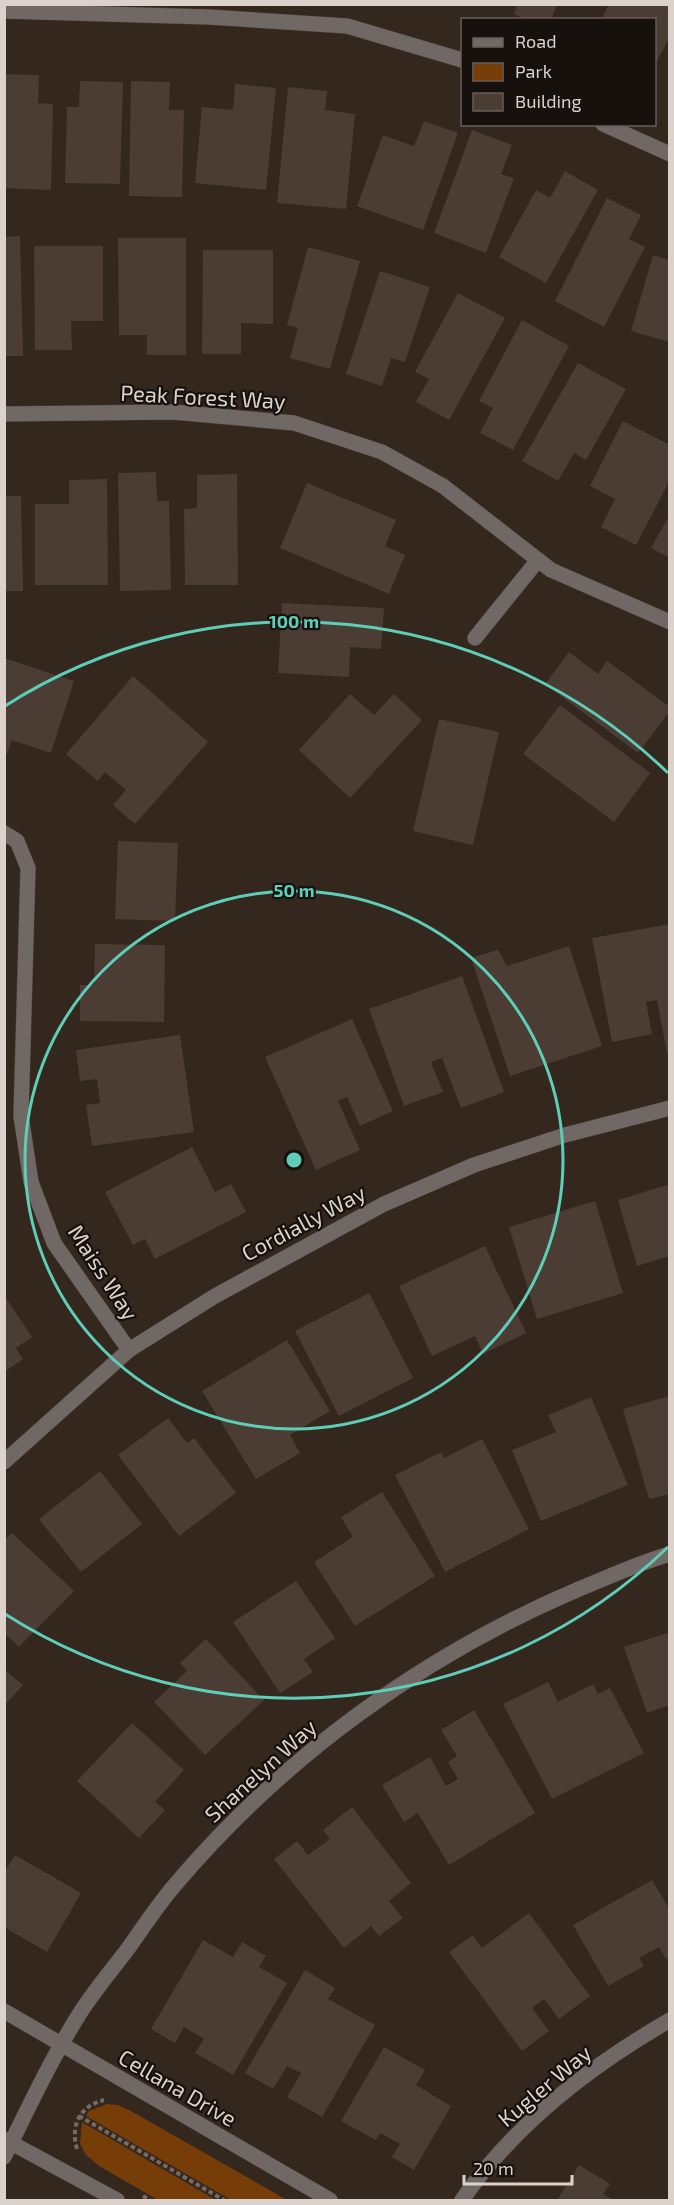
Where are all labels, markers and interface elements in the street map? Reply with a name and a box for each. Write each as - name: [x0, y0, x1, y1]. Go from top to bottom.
- legend: [461, 18, 656, 126]
- text: Road: [515, 30, 556, 52]
- text: Park: [515, 60, 552, 82]
- text: Building: [515, 90, 582, 112]
- street label: Peak Forest Way: [120, 379, 287, 413]
- text: 100 m: [269, 610, 319, 632]
- text: 50 m: [273, 879, 315, 901]
- centre of rings: [284, 1150, 304, 1170]
- street label: Cordially Way: [237, 1178, 370, 1266]
- street label: Maiss Way: [64, 1220, 145, 1325]
- street label: Shanelyn Way: [199, 1713, 321, 1827]
- street label: Kugler Way: [492, 2038, 596, 2131]
- street label: Cellana Drive: [115, 2043, 241, 2131]
- scale bar: [464, 2148, 572, 2186]
- text: 20 m: [473, 2157, 514, 2179]

